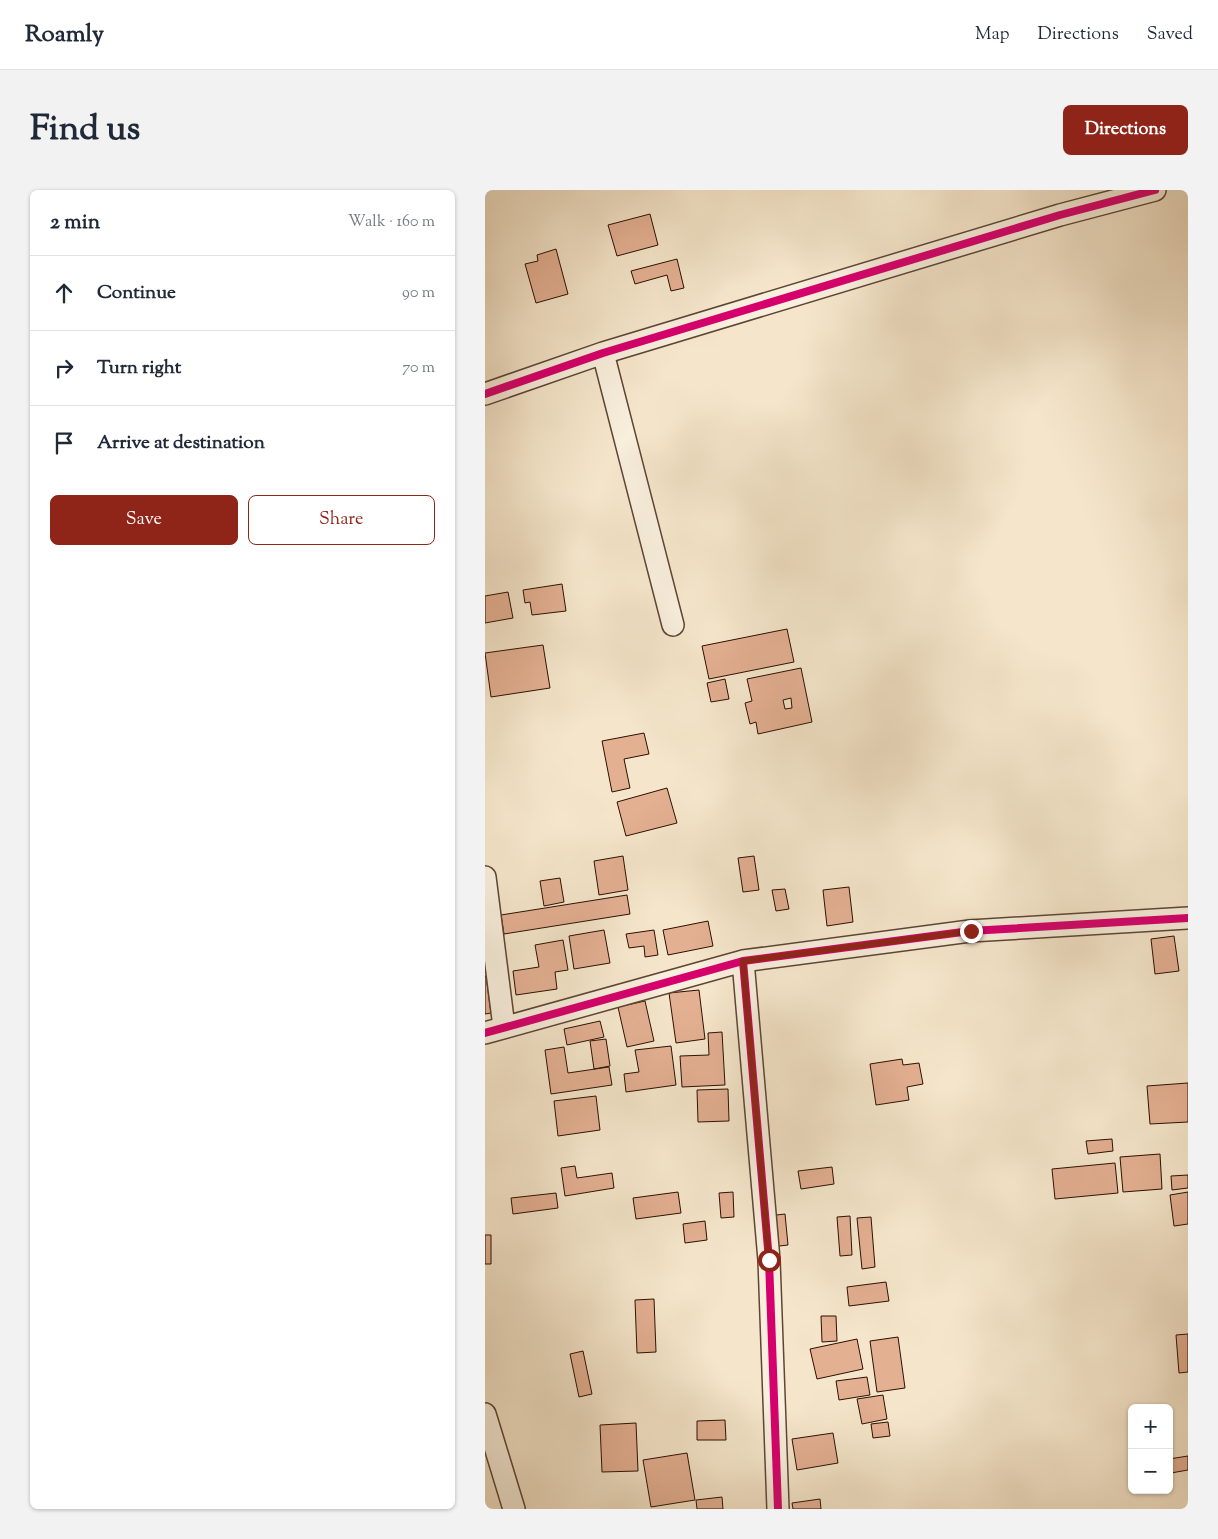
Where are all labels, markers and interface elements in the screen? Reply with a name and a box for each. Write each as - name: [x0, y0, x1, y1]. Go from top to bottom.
- text: Roamly: [25, 18, 104, 52]
- text: Map: [975, 22, 1010, 48]
- text: Directions: [1038, 22, 1119, 48]
- text: Saved: [1147, 22, 1193, 48]
- text: Find us: [30, 105, 140, 156]
- button: Directions: [1063, 105, 1188, 155]
- text: 2 min: [50, 208, 100, 238]
- text: Walk · 160 m: [348, 211, 435, 234]
- icon: ahead: [50, 279, 78, 307]
- text: Continue: [97, 280, 176, 307]
- text: 90 m: [402, 282, 435, 305]
- icon: right: [50, 354, 78, 382]
- text: Turn right: [97, 355, 181, 382]
- text: 70 m: [402, 357, 435, 380]
- icon: arrive: [50, 429, 78, 457]
- text: Arrive at destination: [97, 430, 265, 457]
- button: Save: [50, 495, 238, 545]
- button: Share: [248, 495, 435, 545]
- route end: [960, 920, 983, 943]
- route start: [758, 1249, 781, 1272]
- map controls: [1128, 1404, 1173, 1494]
- button: +: [1128, 1404, 1173, 1449]
- button: −: [1128, 1449, 1173, 1494]

